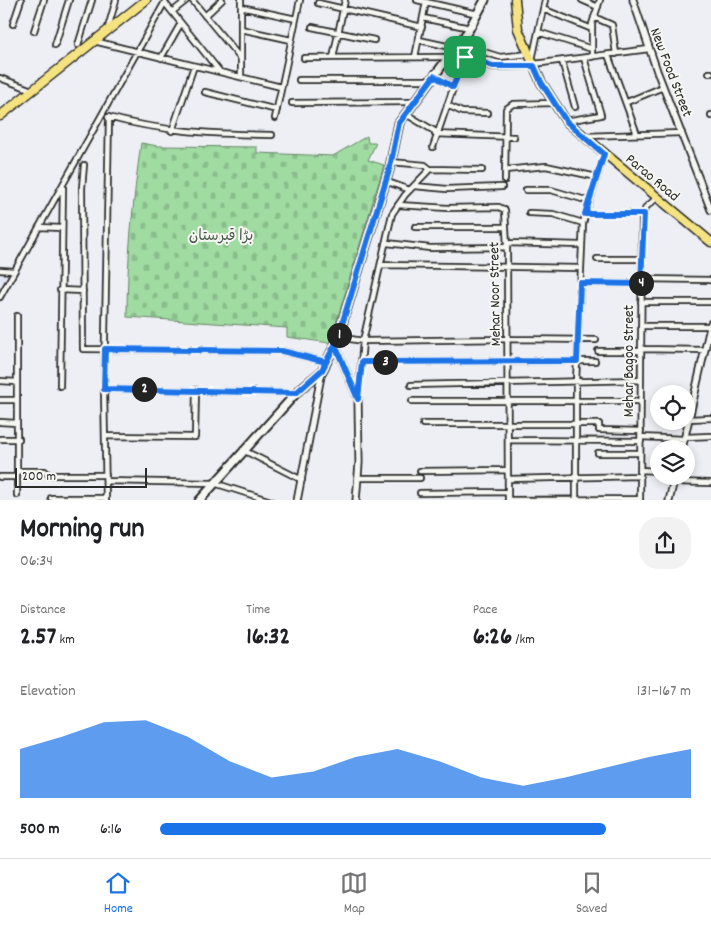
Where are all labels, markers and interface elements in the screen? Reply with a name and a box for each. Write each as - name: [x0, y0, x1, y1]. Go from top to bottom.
- street label: New Food Street: [643, 25, 697, 121]
- pin: [444, 36, 486, 78]
- icon: arrive: [451, 43, 479, 71]
- street label: Parao Road: [620, 149, 684, 208]
- park label: بڑا قبرستان: [189, 226, 253, 248]
- street label: Mehar Noor Street: [484, 241, 508, 346]
- pin: 4: [628, 270, 654, 296]
- text: 4: [639, 273, 644, 293]
- street label: Mehar Bagoo Street: [619, 304, 641, 417]
- pin: 1: [326, 322, 352, 348]
- text: 1: [338, 325, 341, 345]
- pin: 3: [372, 350, 398, 374]
- text: 3: [382, 352, 389, 372]
- pin: 2: [132, 376, 156, 402]
- text: 2: [141, 379, 148, 399]
- map controls: [650, 385, 695, 485]
- button: locate: [650, 385, 695, 430]
- button: layers: [650, 440, 695, 485]
- scale bar: [15, 466, 148, 489]
- text: 200 m: [22, 467, 56, 487]
- text: Morning run: [20, 511, 144, 551]
- button: share: [639, 517, 691, 569]
- text: 06:34: [20, 550, 53, 573]
- text: Distance: [20, 600, 66, 620]
- text: Time: [246, 600, 270, 620]
- text: Pace: [473, 600, 497, 620]
- text: 2.57: [20, 620, 56, 656]
- text: 16:32: [246, 620, 290, 656]
- text: 6:26: [473, 620, 512, 656]
- text: km: [56, 630, 75, 650]
- text: /km: [512, 630, 535, 650]
- text: Elevation: [20, 680, 76, 703]
- text: 131–167 m: [637, 680, 691, 703]
- text: 500 m: [20, 818, 60, 841]
- text: 6:16: [100, 818, 122, 841]
- tab: Home: [104, 869, 133, 919]
- tab: Map: [340, 869, 368, 919]
- tab: Saved: [576, 869, 607, 919]

